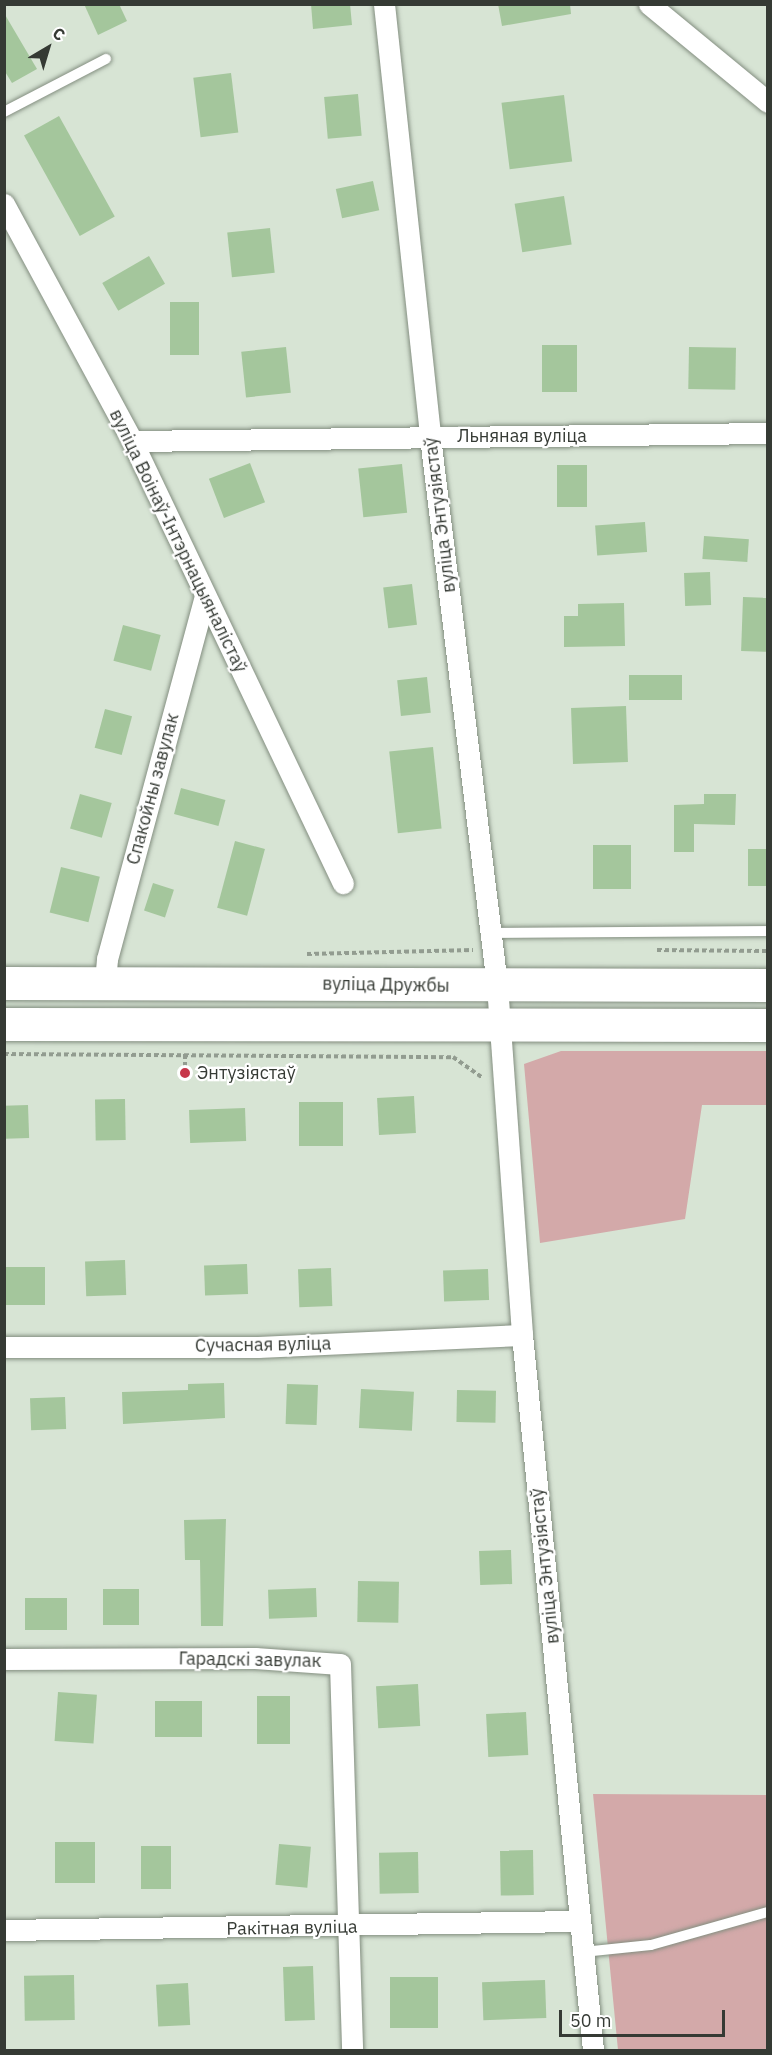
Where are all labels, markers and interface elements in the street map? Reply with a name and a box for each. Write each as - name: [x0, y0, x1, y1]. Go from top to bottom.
- north arrow: [18, 18, 78, 78]
- text: С: [49, 23, 69, 45]
- street label: вуліца Воінаў-Інтэрнацыяналістаў: [105, 406, 251, 676]
- street label: Льняная вуліца: [457, 425, 587, 447]
- street label: вуліца Энтузіястаў: [420, 436, 460, 594]
- street label: Спакойны завулак: [122, 711, 184, 867]
- street label: вуліца Дружбы: [322, 973, 450, 997]
- place label: Энтузіястаў: [197, 1062, 296, 1084]
- marker: Энтузіястаў: [178, 1066, 192, 1080]
- street label: Сучасная вуліца: [195, 1333, 331, 1357]
- street label: вуліца Энтузіястаў: [526, 1487, 564, 1645]
- street label: Гарадскі завулак: [178, 1648, 322, 1672]
- street label: Ракітная вуліца: [226, 1916, 358, 1940]
- scale bar: [562, 1998, 728, 2036]
- text: 50 m: [570, 2009, 612, 2032]

